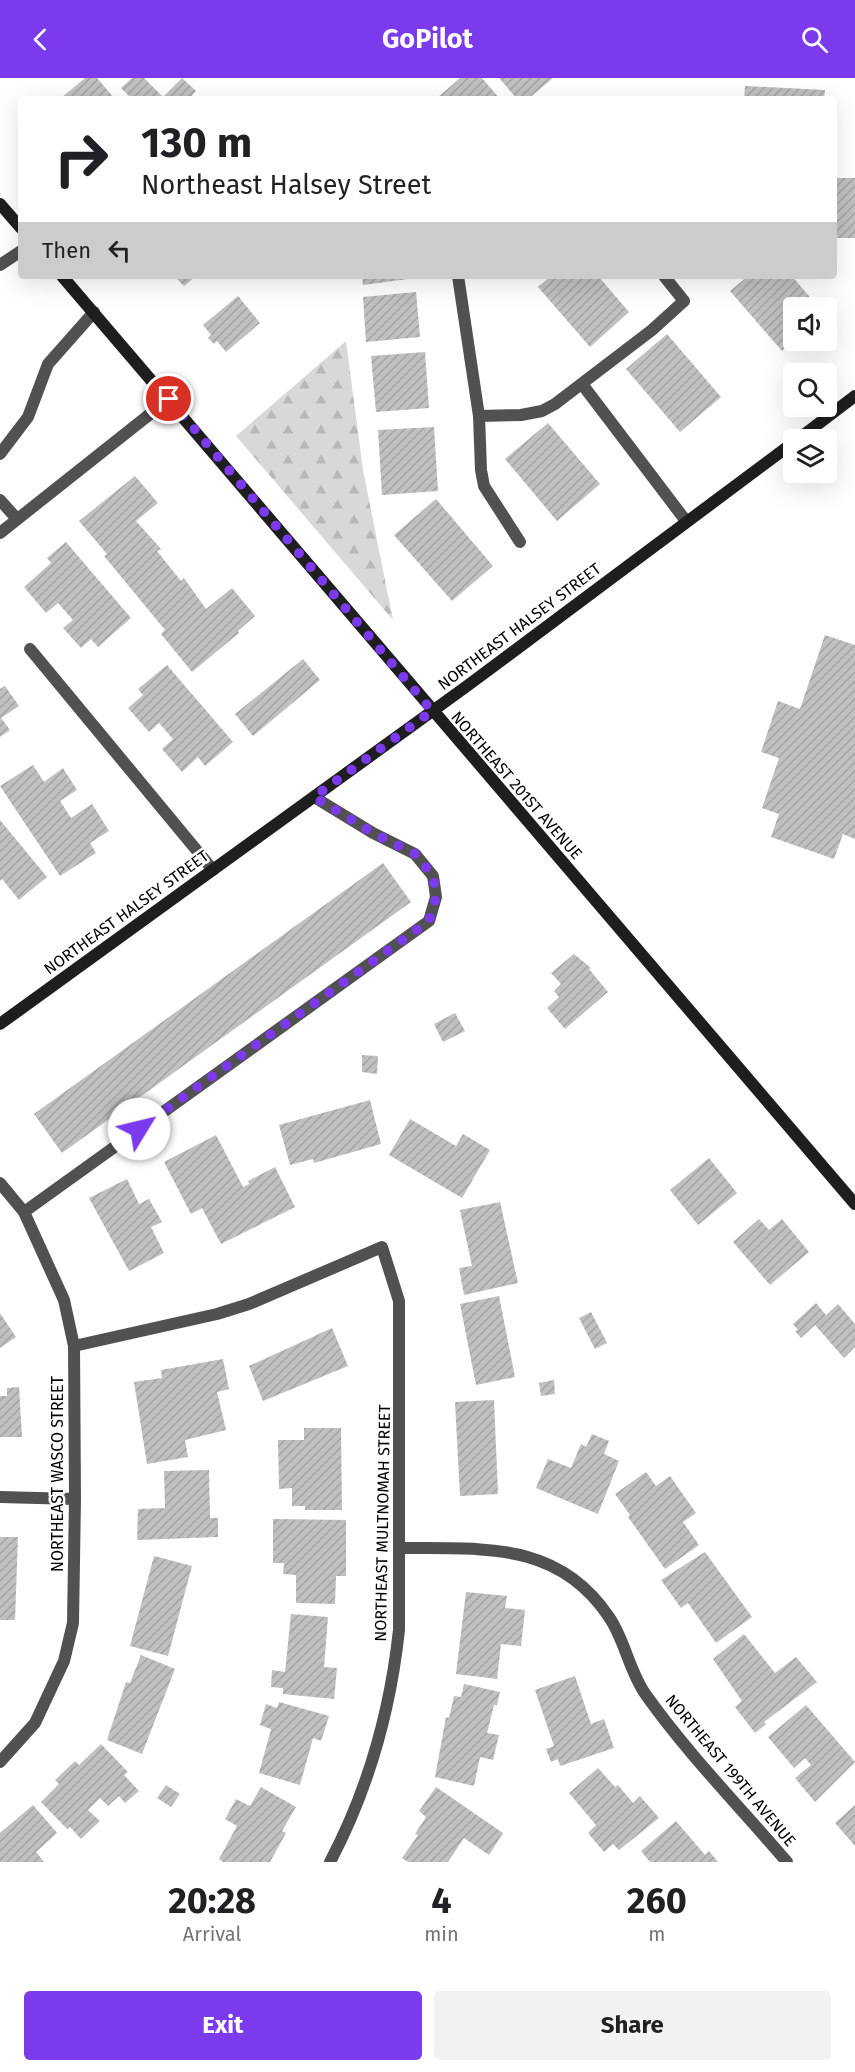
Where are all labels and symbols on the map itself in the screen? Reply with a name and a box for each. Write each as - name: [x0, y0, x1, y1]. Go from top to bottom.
- pin: [143, 373, 194, 424]
- street label: NORTHEAST HALSEY STREET: [434, 559, 605, 694]
- street label: NORTHEAST 201ST AVENUE: [447, 707, 586, 863]
- street label: NORTHEAST HALSEY STREET: [40, 846, 213, 979]
- position arrow: [107, 1097, 171, 1161]
- street label: NORTHEAST WASCO STREET: [48, 1375, 67, 1572]
- street label: NORTHEAST MULTNOMAH STREET: [371, 1403, 394, 1642]
- street label: NORTHEAST 199TH AVENUE: [662, 1691, 800, 1850]

